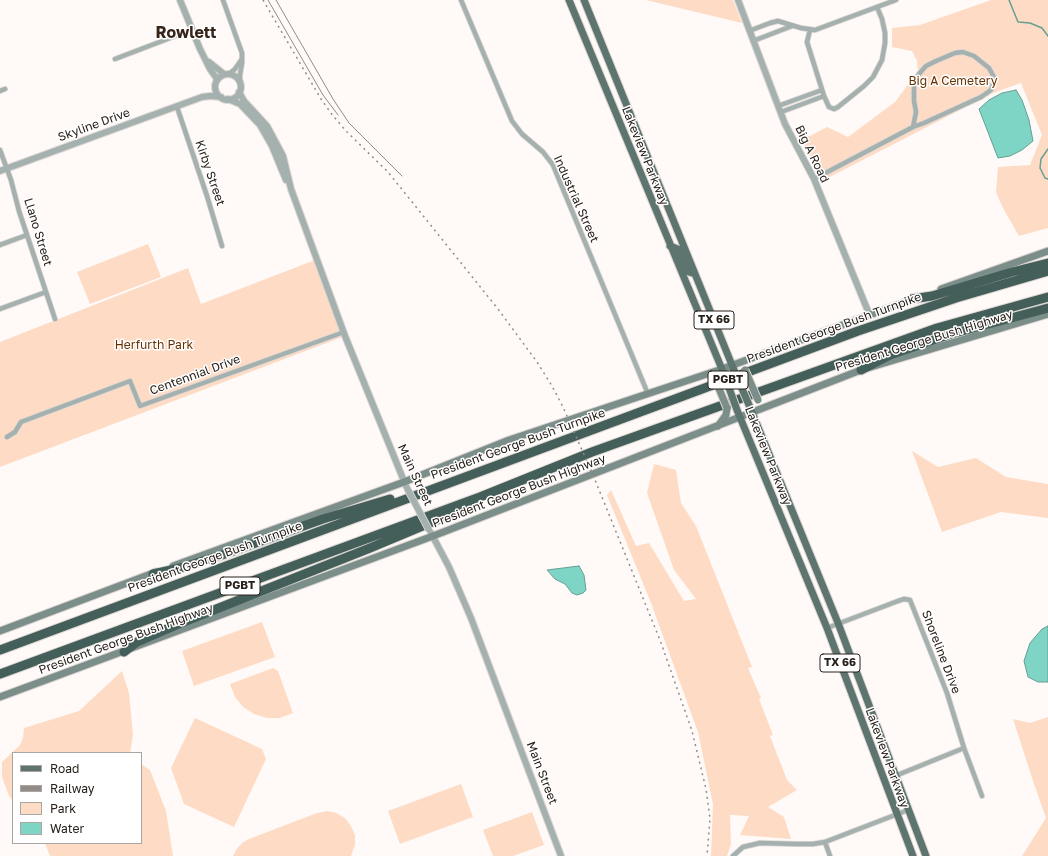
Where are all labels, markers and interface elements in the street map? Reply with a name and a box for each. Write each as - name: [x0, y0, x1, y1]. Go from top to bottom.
- district label: Rowlett: [156, 23, 216, 43]
- park label: Big A Cemetery: [909, 74, 997, 88]
- street label: Lakeview Parkway: [619, 104, 671, 208]
- street label: Skyline Drive: [56, 105, 132, 145]
- street label: Big A Road: [792, 123, 832, 185]
- street label: Kirby Street: [192, 138, 228, 208]
- street label: Industrial Street: [550, 153, 602, 245]
- street label: Llano Street: [21, 196, 55, 268]
- street label: President George Bush Turnpike: [745, 290, 923, 366]
- street label: President George Bush Highway: [834, 307, 1014, 375]
- road number: TX 66: [694, 311, 734, 329]
- park label: Herfurth Park: [115, 338, 193, 352]
- street label: Centennial Drive: [148, 352, 242, 398]
- road number: PGBT: [708, 371, 748, 389]
- street label: Lakeview Parkway: [742, 404, 794, 508]
- street label: President George Bush Turnpike: [429, 406, 607, 482]
- street label: Main Street: [394, 442, 436, 508]
- street label: President George Bush Highway: [430, 451, 608, 531]
- street label: President George Bush Turnpike: [126, 519, 304, 595]
- road number: PGBT: [220, 577, 260, 595]
- street label: President George Bush Highway: [37, 601, 215, 677]
- street label: Shoreline Drive: [919, 608, 963, 696]
- road number: TX 66: [820, 654, 860, 672]
- street label: Lakeview Parkway: [862, 706, 912, 810]
- street label: Main Street: [523, 740, 561, 806]
- legend: [12, 752, 142, 844]
- text: Road: [50, 761, 79, 776]
- text: Railway: [50, 781, 95, 796]
- text: Park: [50, 801, 76, 816]
- text: Water: [50, 821, 84, 836]

